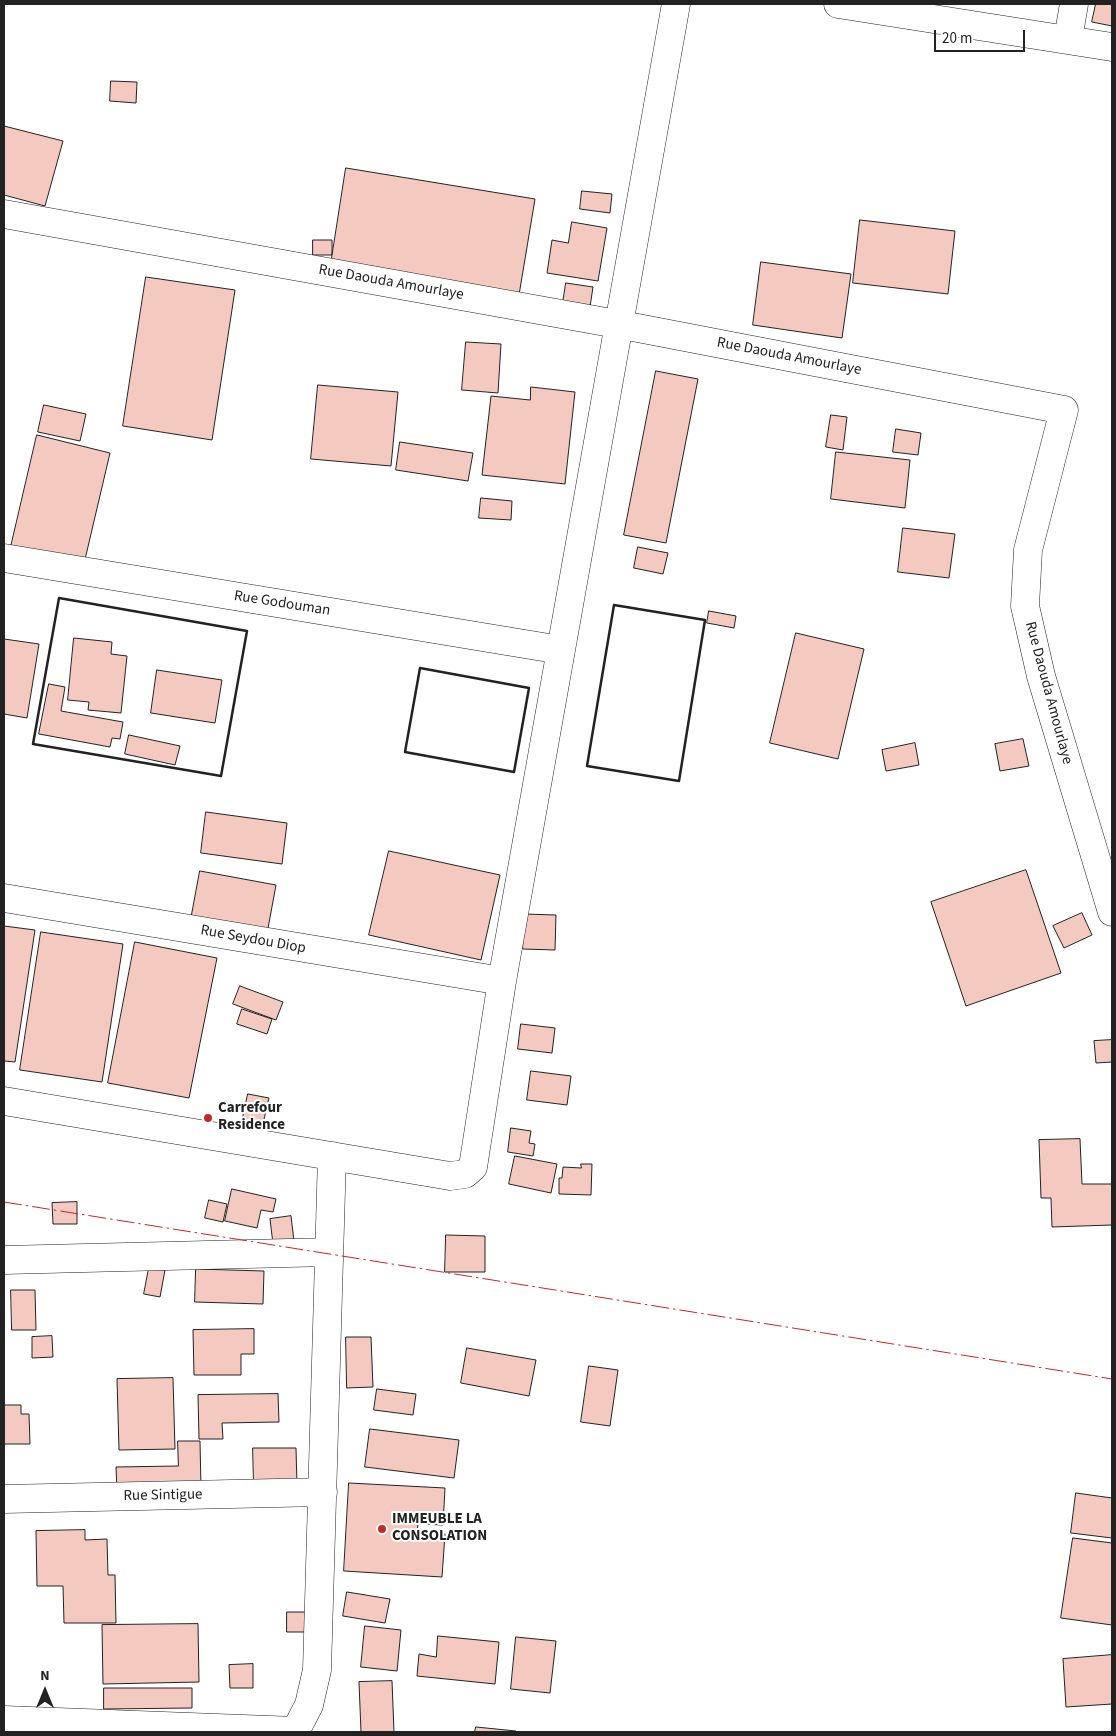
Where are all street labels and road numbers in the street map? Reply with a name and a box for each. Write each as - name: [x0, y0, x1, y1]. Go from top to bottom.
- street label: Rue Daouda Amourlaye: [317, 261, 465, 305]
- street label: Rue Daouda Amourlaye: [715, 334, 863, 380]
- street label: Rue Godouman: [233, 587, 331, 621]
- street label: Rue Daouda Amourlaye: [1020, 620, 1076, 766]
- street label: Rue Seydou Diop: [199, 922, 307, 958]
- street label: Rue Sintigue: [123, 1486, 203, 1506]

